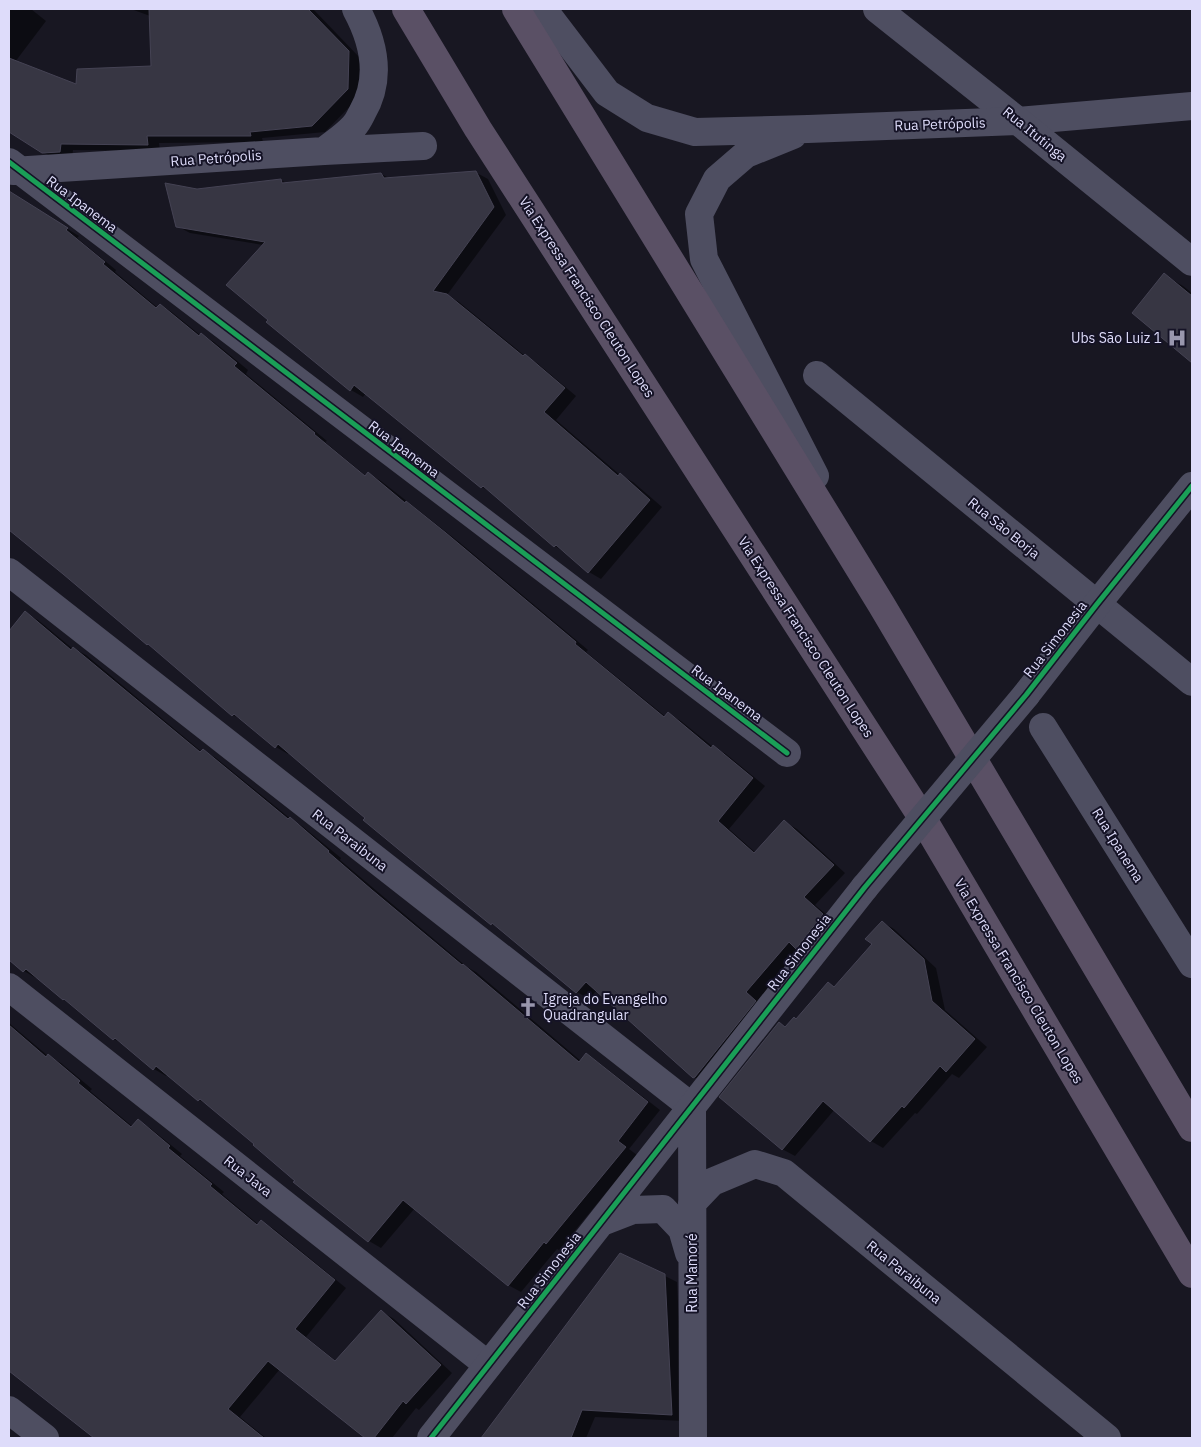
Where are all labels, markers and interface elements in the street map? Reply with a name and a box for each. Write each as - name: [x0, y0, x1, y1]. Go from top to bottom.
- street label: Rua Itutinga: [999, 103, 1071, 166]
- street label: Rua Petrópolis: [894, 113, 986, 135]
- street label: Rua Petrópolis: [170, 146, 262, 170]
- street label: Rua Ipanema: [43, 171, 121, 237]
- street label: Via Expressa Francisco Cleuton Lopes: [515, 193, 659, 401]
- hospital icon: Ubs São Luiz 1: [1166, 327, 1188, 349]
- place label: Ubs São Luiz 1: [1071, 329, 1162, 347]
- street label: Rua Ipanema: [365, 416, 443, 482]
- street label: Rua São Borja: [964, 493, 1044, 563]
- street label: Via Expressa Francisco Cleuton Lopes: [734, 533, 878, 741]
- street label: Rua Simonesia: [1019, 596, 1091, 681]
- street label: Rua Ipanema: [688, 660, 766, 726]
- street label: Rua Paraibuna: [309, 805, 392, 875]
- street label: Rua Ipanema: [1088, 805, 1148, 886]
- street label: Via Expressa Francisco Cleuton Lopes: [950, 875, 1088, 1087]
- street label: Rua Simonesia: [763, 909, 835, 994]
- place label: Igreja do Evangelho Quadrangular: [543, 990, 667, 1024]
- church icon: Igreja do Evangelho Quadrangular: [517, 996, 539, 1018]
- street label: Rua Java: [220, 1152, 276, 1201]
- street label: Rua Simonesia: [513, 1227, 585, 1312]
- street label: Rua Mamoré: [683, 1233, 701, 1313]
- street label: Rua Paraibuna: [863, 1236, 945, 1308]

